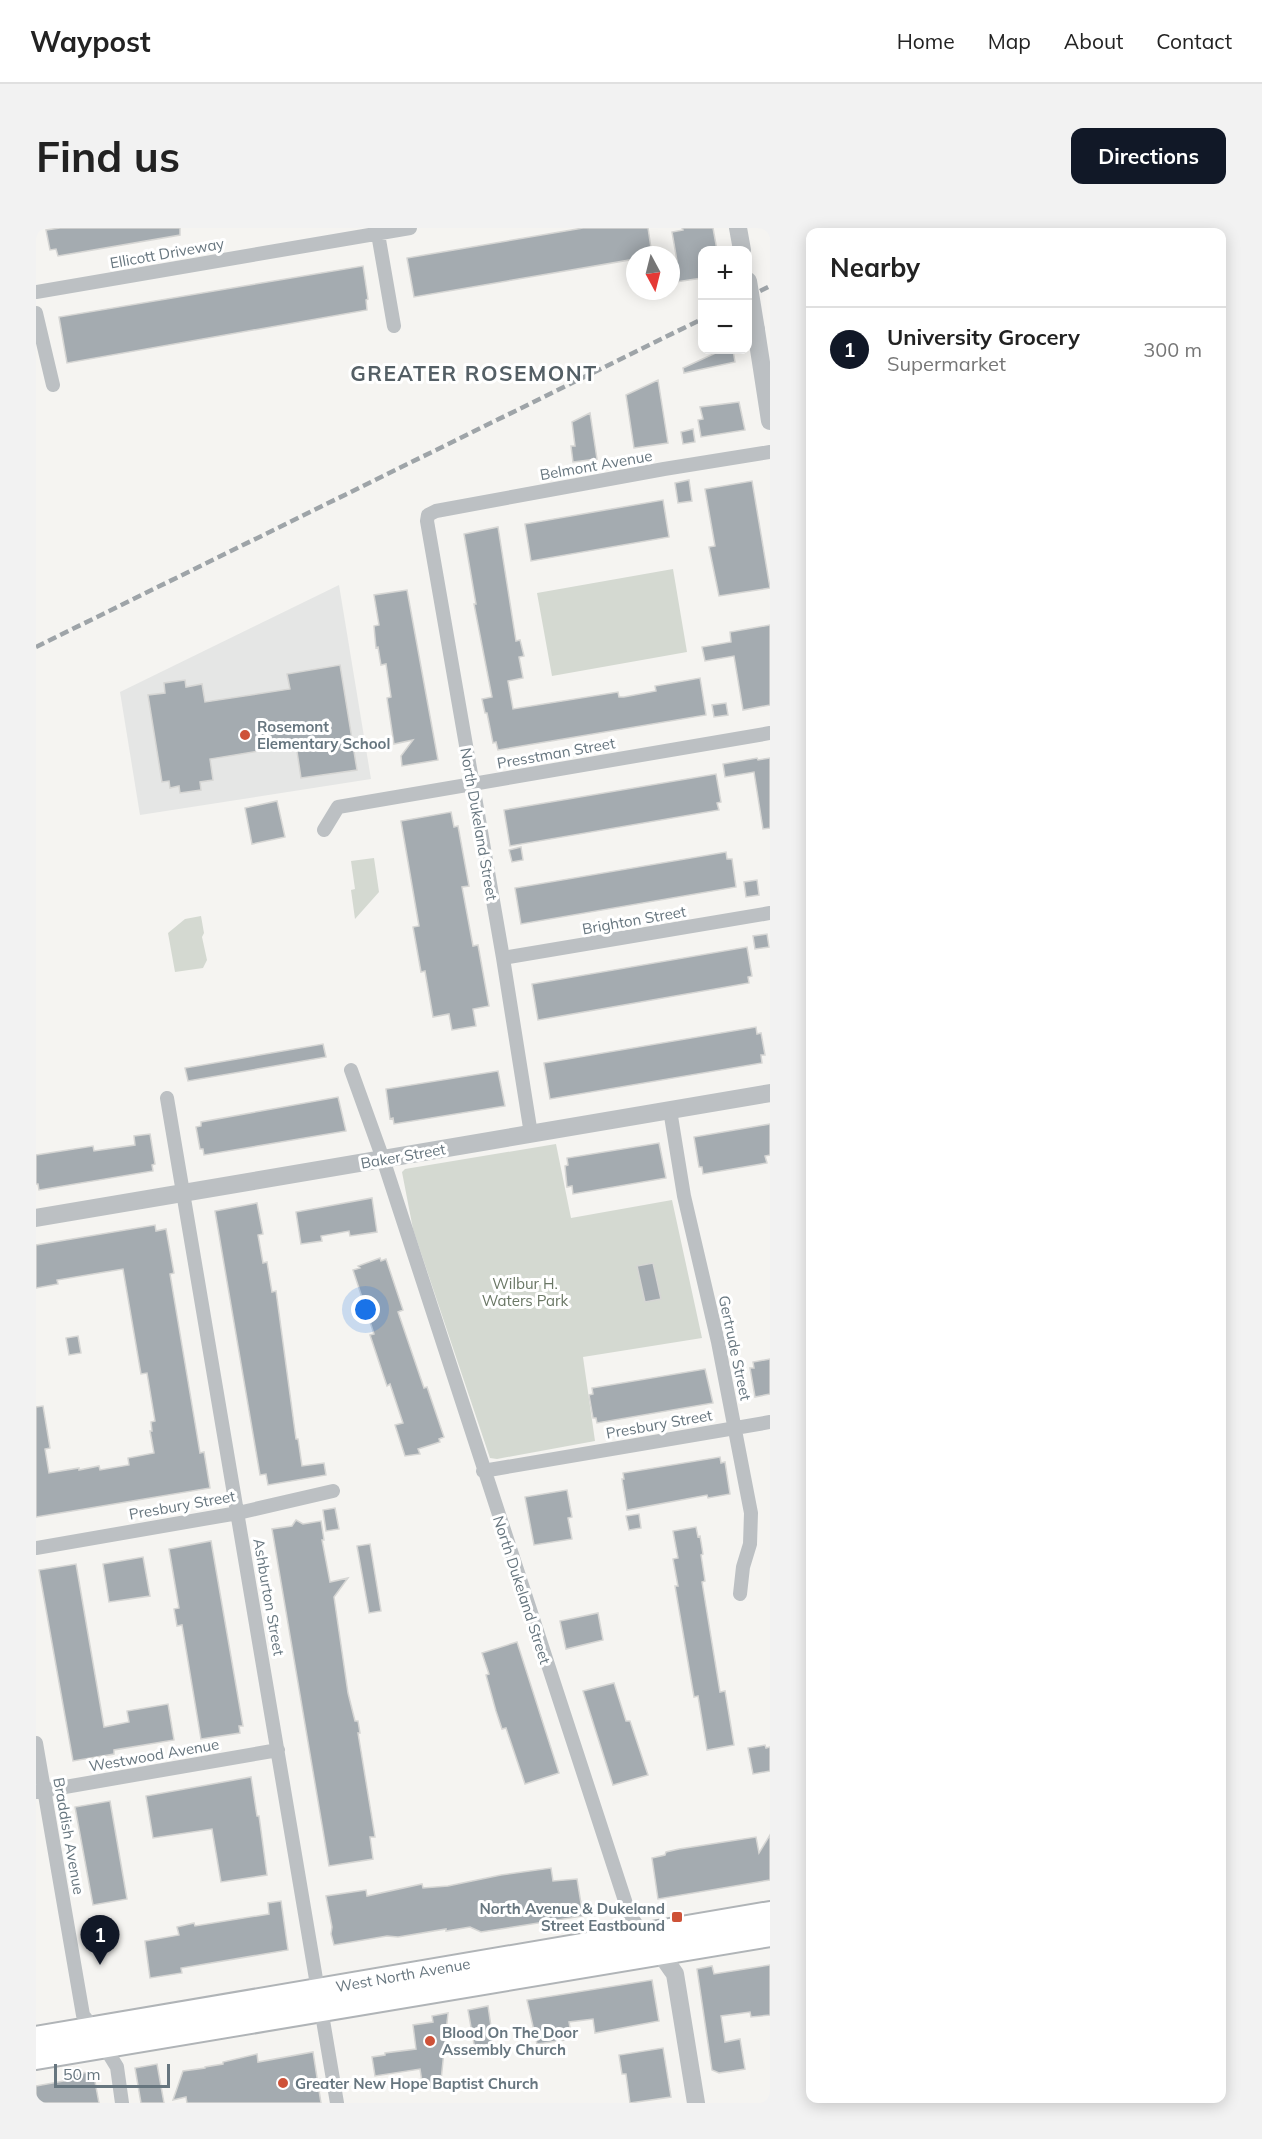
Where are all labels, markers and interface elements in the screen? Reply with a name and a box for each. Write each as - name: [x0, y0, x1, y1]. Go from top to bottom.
- text: Waypost: [30, 24, 151, 59]
- text: Home: [897, 28, 955, 54]
- text: Map: [988, 28, 1031, 54]
- text: About: [1064, 28, 1123, 54]
- text: Contact: [1156, 28, 1232, 54]
- button: Directions: [1071, 128, 1226, 184]
- text: Find us: [36, 130, 180, 183]
- street label: Ellicott Driveway: [109, 234, 226, 272]
- north arrow: [626, 246, 680, 300]
- map controls: [698, 246, 752, 354]
- button: +: [698, 246, 752, 300]
- text: Nearby: [830, 251, 920, 284]
- button: −: [698, 300, 752, 354]
- text: University Grocery: [887, 323, 1080, 351]
- text: 1: [844, 337, 856, 362]
- text: 300 m: [1143, 337, 1202, 362]
- text: Supermarket: [887, 351, 1006, 376]
- district label: GREATER ROSEMONT: [350, 360, 598, 386]
- street label: Belmont Avenue: [538, 446, 654, 484]
- place label: Rosemont Elementary School: [257, 717, 390, 753]
- marker: Rosemont Elementary School: [238, 728, 252, 742]
- street label: Presstman Street: [495, 733, 617, 773]
- street label: North Dukeland Street: [456, 746, 502, 902]
- street label: Brighton Street: [581, 902, 687, 938]
- street label: Baker Street: [359, 1139, 447, 1173]
- park label: Wilbur H. Waters Park: [482, 1274, 568, 1310]
- street label: Gertrude Street: [715, 1294, 755, 1402]
- your location: [351, 1295, 380, 1324]
- street label: Presbury Street: [604, 1405, 714, 1443]
- street label: Presbury Street: [127, 1486, 237, 1524]
- street label: North Dukeland Street: [489, 1513, 555, 1667]
- street label: Ashburton Street: [249, 1537, 289, 1657]
- street label: Westwood Avenue: [87, 1734, 221, 1776]
- street label: Braddish Avenue: [49, 1776, 89, 1896]
- place label: North Avenue & Dukeland Street Eastbound: [480, 1899, 665, 1935]
- marker: North Avenue & Dukeland Street Eastbound: [670, 1910, 684, 1924]
- pin: 1: [80, 1916, 120, 1965]
- street label: West North Avenue: [334, 1954, 472, 1996]
- place label: Blood On The Door Assembly Church: [442, 2023, 578, 2059]
- marker: Blood On The Door Assembly Church: [423, 2034, 437, 2048]
- scale bar: [54, 2061, 170, 2088]
- text: 50 m: [63, 2064, 100, 2084]
- place label: Greater New Hope Baptist Church: [295, 2074, 538, 2093]
- marker: Greater New Hope Baptist Church: [276, 2076, 290, 2090]

